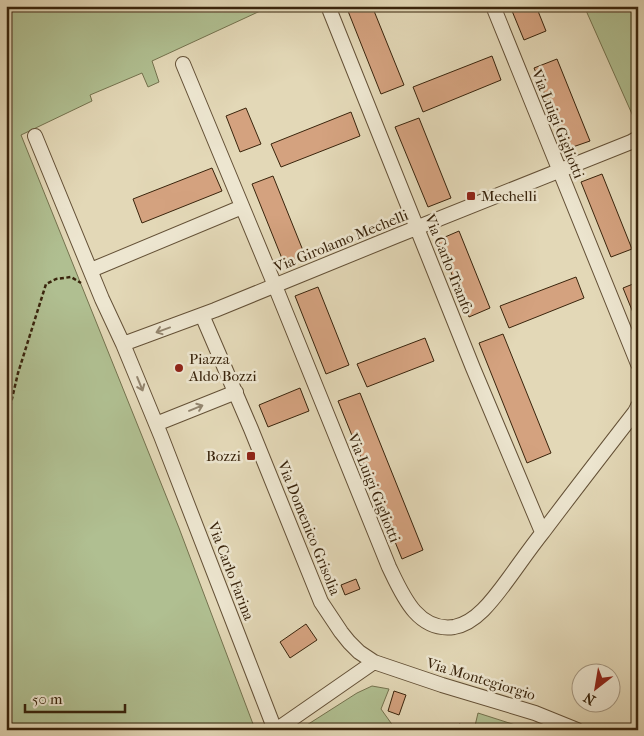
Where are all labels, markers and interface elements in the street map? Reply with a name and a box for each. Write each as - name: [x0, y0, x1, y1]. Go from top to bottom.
- street label: Via Luigi Gigliotti: [528, 66, 588, 182]
- place label: Mechelli: [481, 187, 538, 205]
- marker: Mechelli: [465, 190, 477, 202]
- street label: Via Girolamo Mechelli: [270, 206, 411, 277]
- street label: Via Carlo Tranfo: [420, 211, 477, 317]
- one-way arrow: [156, 325, 171, 335]
- place label: Piazza Aldo Bozzi: [188, 350, 257, 385]
- marker: Piazza Aldo Bozzi: [173, 362, 185, 374]
- one-way arrow: [135, 376, 145, 391]
- one-way arrow: [188, 403, 203, 412]
- street label: Via Luigi Gigliotti: [344, 430, 404, 546]
- place label: Bozzi: [206, 447, 242, 465]
- marker: Bozzi: [245, 450, 257, 462]
- street label: Via Domenico Grisolia: [273, 457, 345, 599]
- street label: Via Carlo Farina: [204, 518, 258, 624]
- street label: Via Montegiorgio: [423, 654, 538, 704]
- north arrow: [572, 664, 622, 714]
- scale bar: [25, 681, 125, 713]
- text: N: [580, 688, 598, 709]
- text: 50 m: [32, 690, 63, 708]

